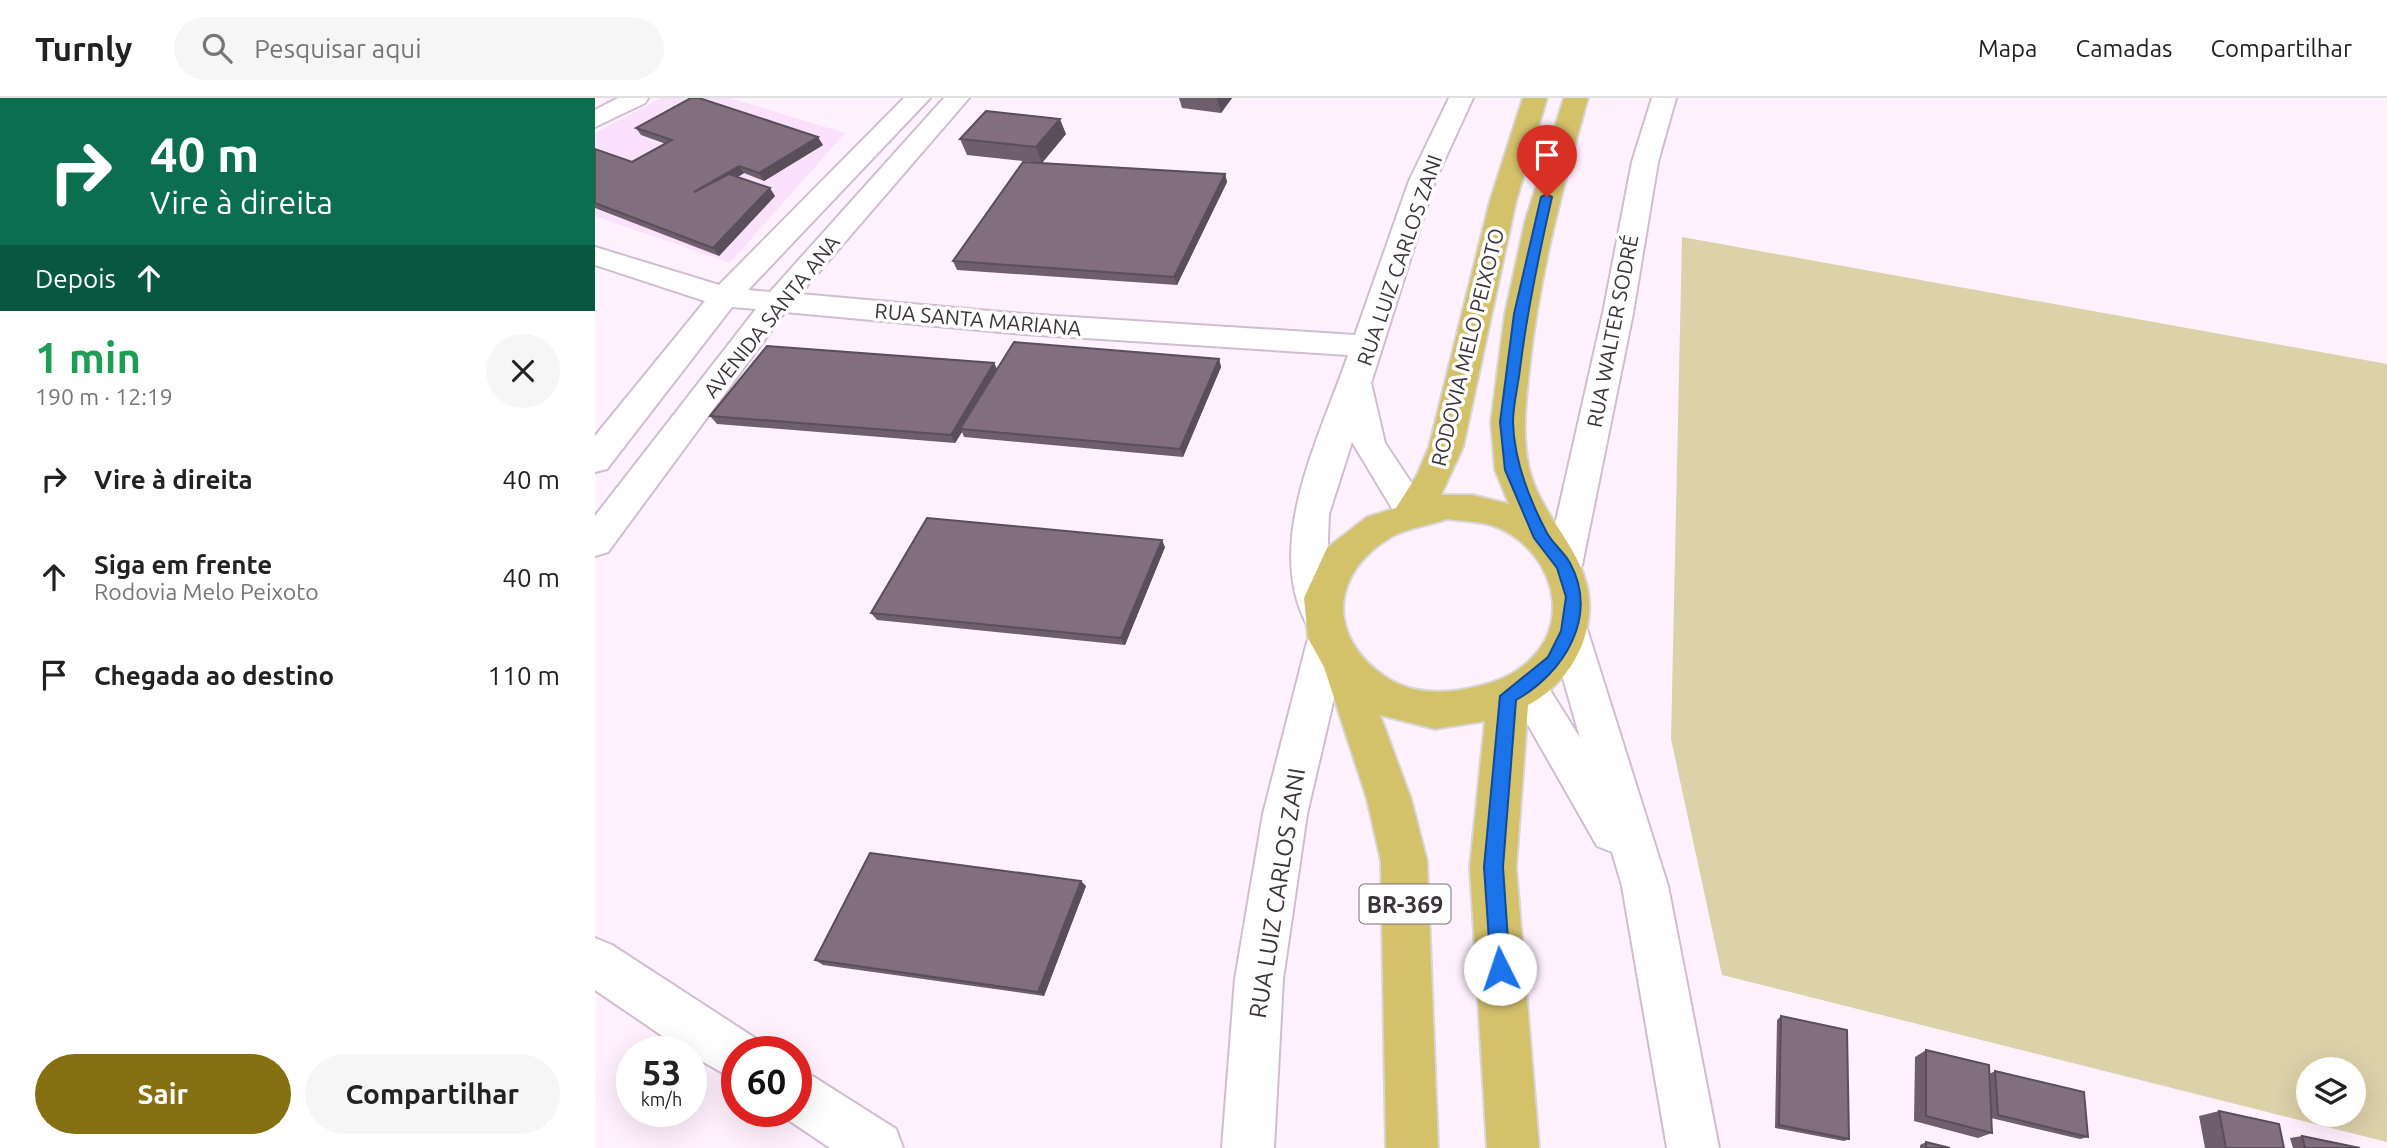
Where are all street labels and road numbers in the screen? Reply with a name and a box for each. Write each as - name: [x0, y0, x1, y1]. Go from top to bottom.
- street label: RUA LUIZ CARLOS ZANI: [1352, 151, 1446, 369]
- street label: RODOVIA MELO PEIXOTO: [1426, 226, 1508, 468]
- street label: AVENIDA SANTA ANA: [698, 230, 844, 402]
- street label: RUA WALTER SODRÉ: [1582, 233, 1642, 429]
- street label: RUA SANTA MARIANA: [874, 298, 1083, 340]
- street label: RUA LUIZ CARLOS ZANI: [1244, 766, 1310, 1020]
- road number: BR-369: [1359, 884, 1451, 924]

